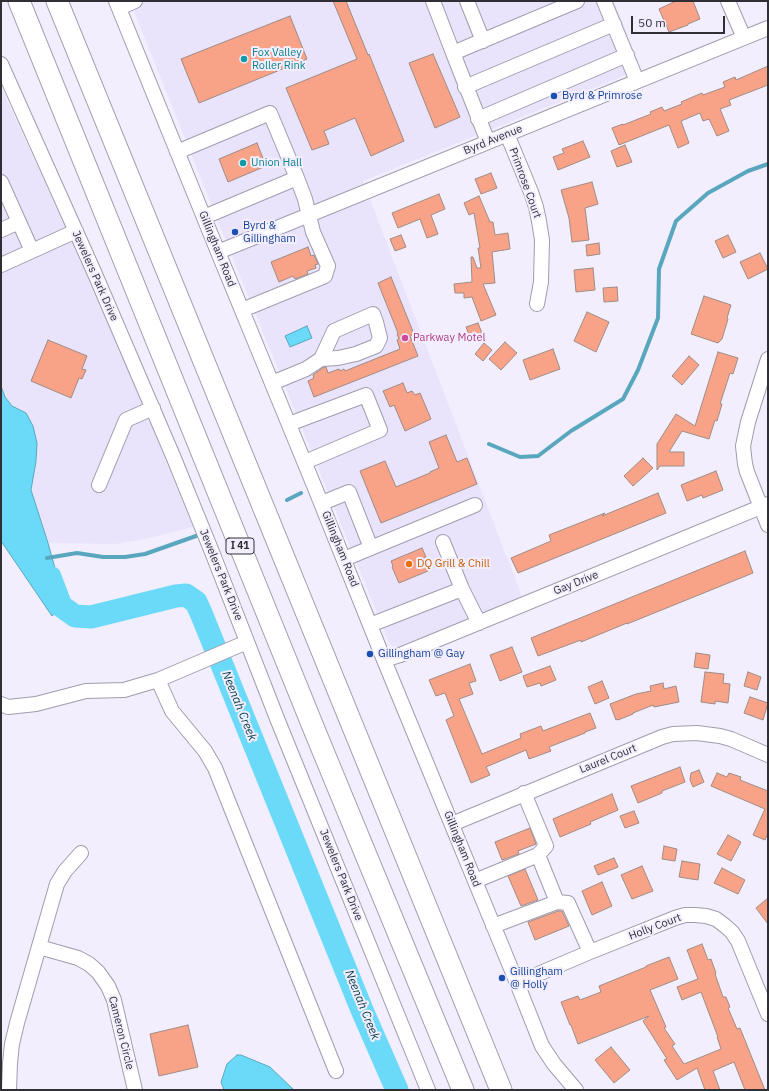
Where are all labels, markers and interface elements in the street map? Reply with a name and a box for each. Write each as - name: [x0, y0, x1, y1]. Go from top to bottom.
- scale bar: [633, 8, 727, 34]
- text: 50 m: [638, 15, 666, 30]
- place label: Fox Valley Roller Rink: [252, 46, 305, 72]
- marker: Fox Valley Roller Rink: [239, 54, 249, 64]
- place label: Byrd & Primrose: [562, 89, 642, 103]
- marker: Byrd & Primrose: [549, 91, 559, 101]
- street label: Byrd Avenue: [462, 122, 524, 158]
- street label: Primrose Court: [506, 146, 544, 220]
- place label: Union Hall: [251, 156, 302, 170]
- marker: Union Hall: [238, 158, 248, 168]
- street label: Gillingham Road: [196, 209, 238, 289]
- place label: Byrd & Gillingham: [243, 219, 296, 245]
- marker: Byrd & Gillingham: [230, 227, 240, 237]
- street label: Jewelers Park Drive: [69, 229, 121, 323]
- place label: Parkway Motel: [413, 331, 485, 345]
- marker: Parkway Motel: [400, 333, 410, 343]
- street label: Gillingham Road: [319, 509, 361, 589]
- street label: Jewelers Park Drive: [197, 527, 245, 623]
- road number: I 41: [226, 538, 254, 554]
- place label: DQ Grill & Chill: [417, 557, 490, 571]
- marker: DQ Grill & Chill: [404, 559, 414, 569]
- street label: Gay Drive: [552, 568, 600, 598]
- place label: Gillingham @ Gay: [378, 647, 465, 661]
- marker: Gillingham @ Gay: [365, 649, 375, 659]
- water label: Neenah Creek: [218, 669, 260, 743]
- street label: Laurel Court: [578, 742, 638, 776]
- street label: Gillingham Road: [441, 809, 483, 889]
- street label: Jewelers Park Drive: [317, 827, 365, 923]
- street label: Holly Court: [627, 911, 683, 943]
- place label: Gillingham @ Holly: [510, 965, 563, 991]
- water label: Neenah Creek: [341, 968, 383, 1042]
- marker: Gillingham @ Holly: [497, 973, 507, 983]
- street label: Cameron Circle: [105, 995, 137, 1071]

